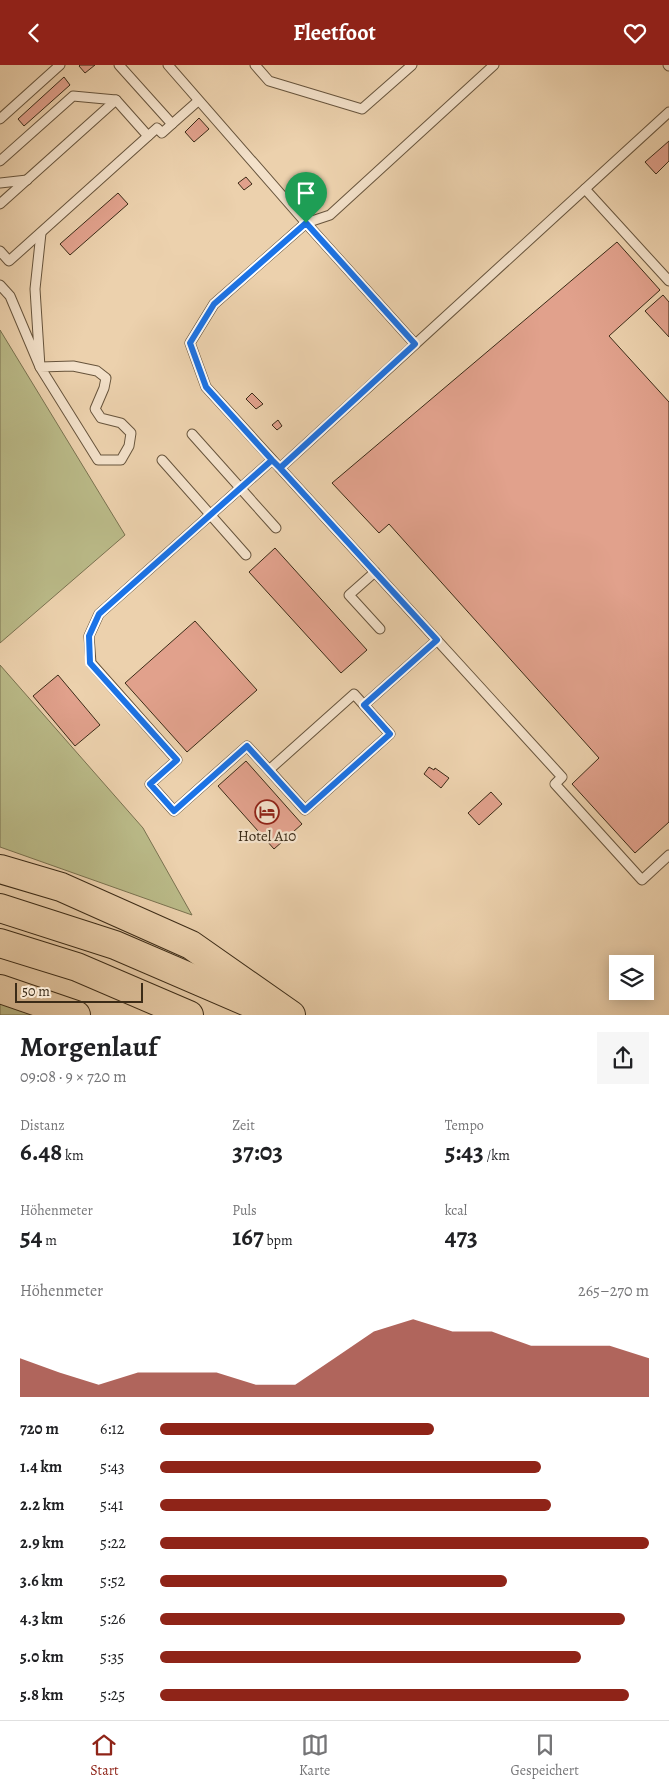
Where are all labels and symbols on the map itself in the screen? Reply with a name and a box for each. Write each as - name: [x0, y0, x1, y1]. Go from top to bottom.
- pin: [285, 172, 327, 223]
- hotel icon: Hotel A10: [254, 799, 280, 825]
- place label: Hotel A10: [238, 826, 296, 846]
- scale bar: [15, 980, 142, 1003]

